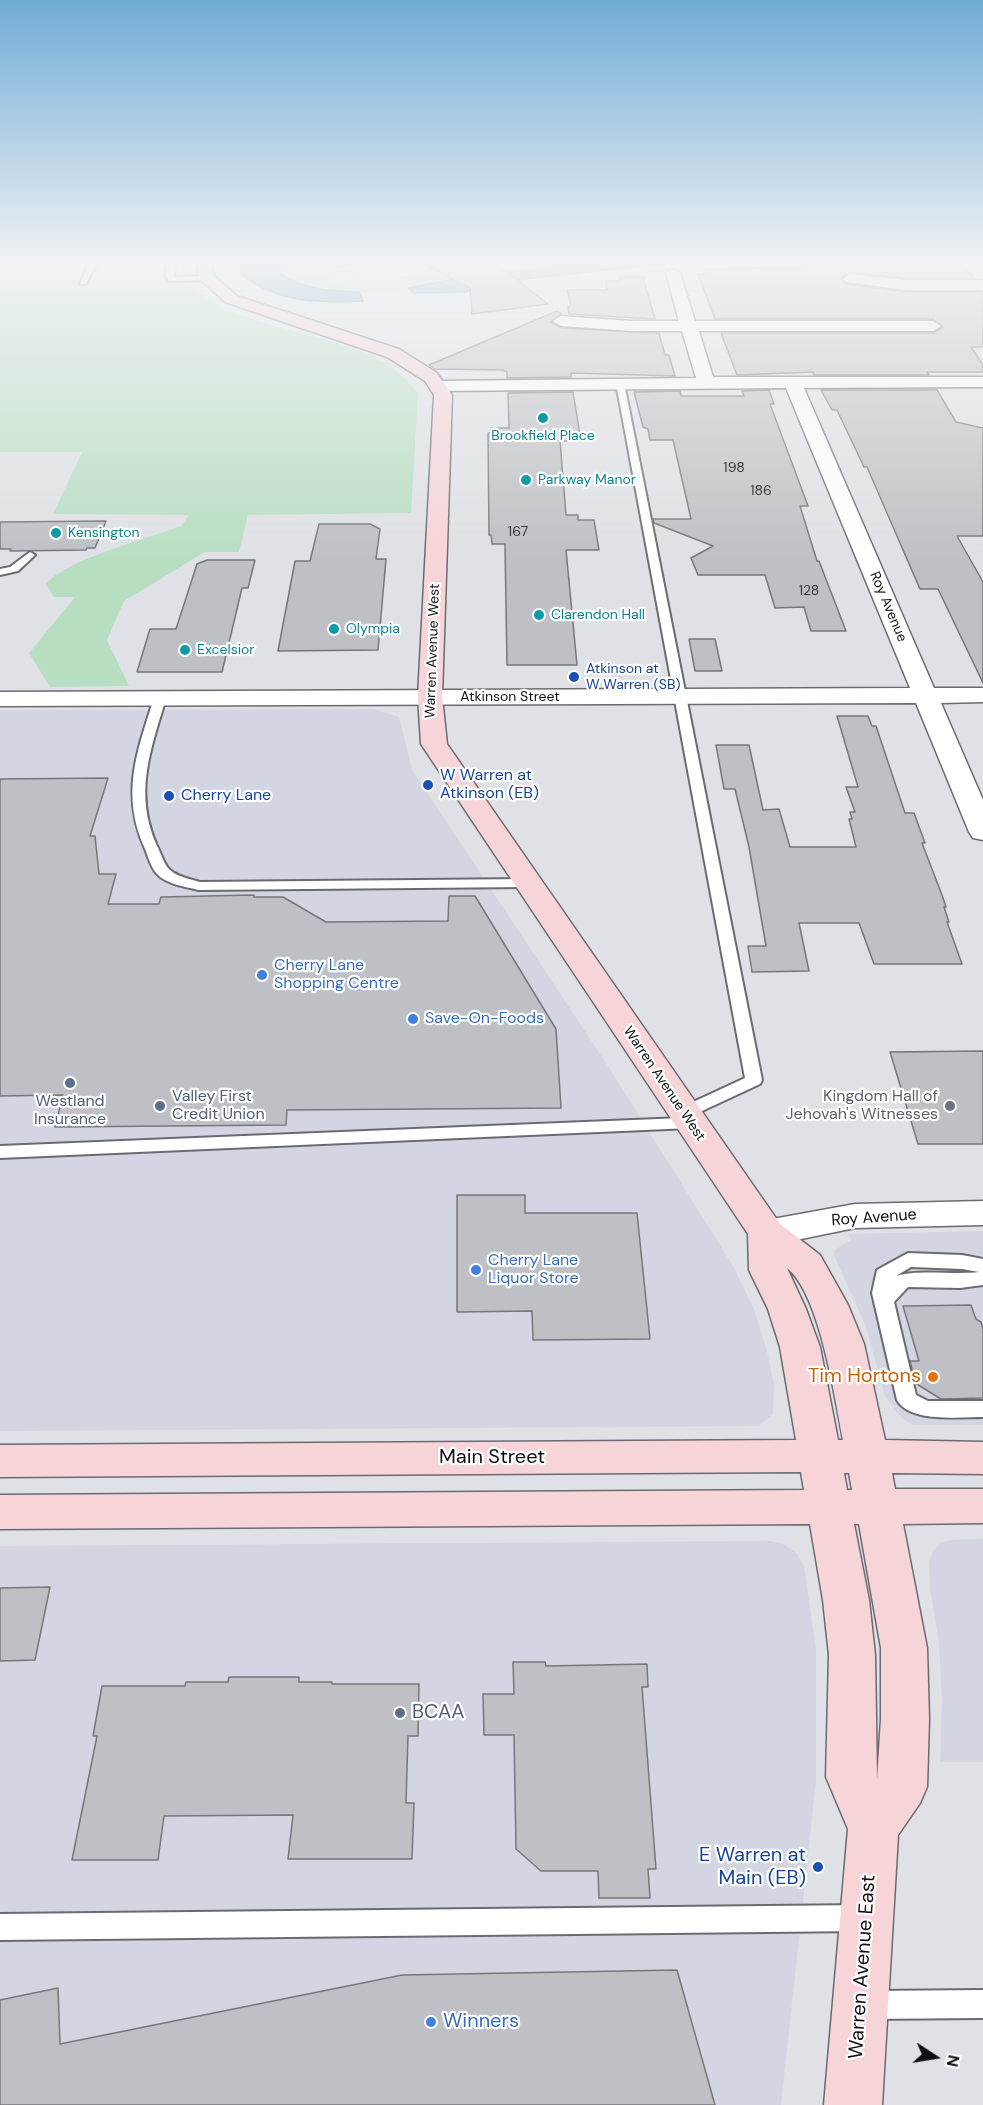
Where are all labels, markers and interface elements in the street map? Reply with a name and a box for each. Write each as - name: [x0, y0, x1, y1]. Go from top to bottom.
- marker: Brookfield Place: [536, 411, 550, 425]
- place label: Brookfield Place: [491, 428, 595, 444]
- house number: 198: [723, 460, 745, 476]
- place label: Parkway Manor: [538, 472, 636, 488]
- marker: Parkway Manor: [519, 473, 533, 487]
- house number: 186: [750, 483, 772, 499]
- house number: 167: [508, 524, 528, 540]
- place label: Kensington: [68, 525, 140, 541]
- marker: Kensington: [49, 526, 63, 540]
- street label: Roy Avenue: [866, 569, 910, 645]
- street label: Warren Avenue West: [422, 583, 444, 719]
- house number: 128: [799, 583, 819, 599]
- place label: Clarendon Hall: [551, 607, 645, 623]
- marker: Clarendon Hall: [532, 608, 546, 622]
- place label: Olympia: [346, 621, 400, 637]
- marker: Olympia: [327, 622, 341, 636]
- place label: Excelsior: [197, 642, 255, 658]
- marker: Excelsior: [178, 643, 192, 657]
- place label: Atkinson at W Warren (SB): [586, 661, 681, 694]
- marker: Atkinson at W Warren (SB): [567, 670, 581, 684]
- street label: Atkinson Street: [460, 689, 560, 705]
- place label: W Warren at Atkinson (EB): [440, 766, 539, 804]
- marker: W Warren at Atkinson (EB): [421, 778, 435, 792]
- place label: Cherry Lane: [181, 786, 271, 806]
- marker: Cherry Lane: [162, 789, 176, 803]
- place label: Cherry Lane Shopping Centre: [274, 956, 399, 994]
- marker: Cherry Lane Shopping Centre: [255, 968, 269, 982]
- place label: Save-On-Foods: [425, 1009, 544, 1029]
- marker: Save-On-Foods: [406, 1012, 420, 1026]
- street label: Warren Avenue West: [619, 1024, 709, 1144]
- marker: Westland Insurance: [63, 1076, 77, 1090]
- place label: Valley First Credit Union: [172, 1087, 265, 1125]
- place label: Kingdom Hall of Jehovah's Witnesses: [786, 1087, 938, 1125]
- place label: Westland Insurance: [34, 1092, 106, 1130]
- marker: Valley First Credit Union: [153, 1099, 167, 1113]
- marker: Kingdom Hall of Jehovah's Witnesses: [943, 1099, 957, 1113]
- street label: Roy Avenue: [831, 1205, 917, 1231]
- place label: Cherry Lane Liquor Store: [488, 1251, 579, 1289]
- marker: Cherry Lane Liquor Store: [469, 1263, 483, 1277]
- place label: Tim Hortons: [808, 1365, 921, 1389]
- marker: Tim Hortons: [926, 1370, 940, 1384]
- street label: Main Street: [439, 1446, 545, 1470]
- place label: BCAA: [412, 1701, 465, 1725]
- marker: BCAA: [393, 1706, 407, 1720]
- place label: E Warren at Main (EB): [699, 1844, 806, 1891]
- marker: E Warren at Main (EB): [811, 1860, 825, 1874]
- street label: Warren Avenue East: [845, 1874, 881, 2060]
- place label: Winners: [443, 2010, 519, 2034]
- marker: Winners: [424, 2015, 438, 2029]
- north arrow: [905, 2027, 965, 2087]
- text: N: [942, 2053, 965, 2069]

